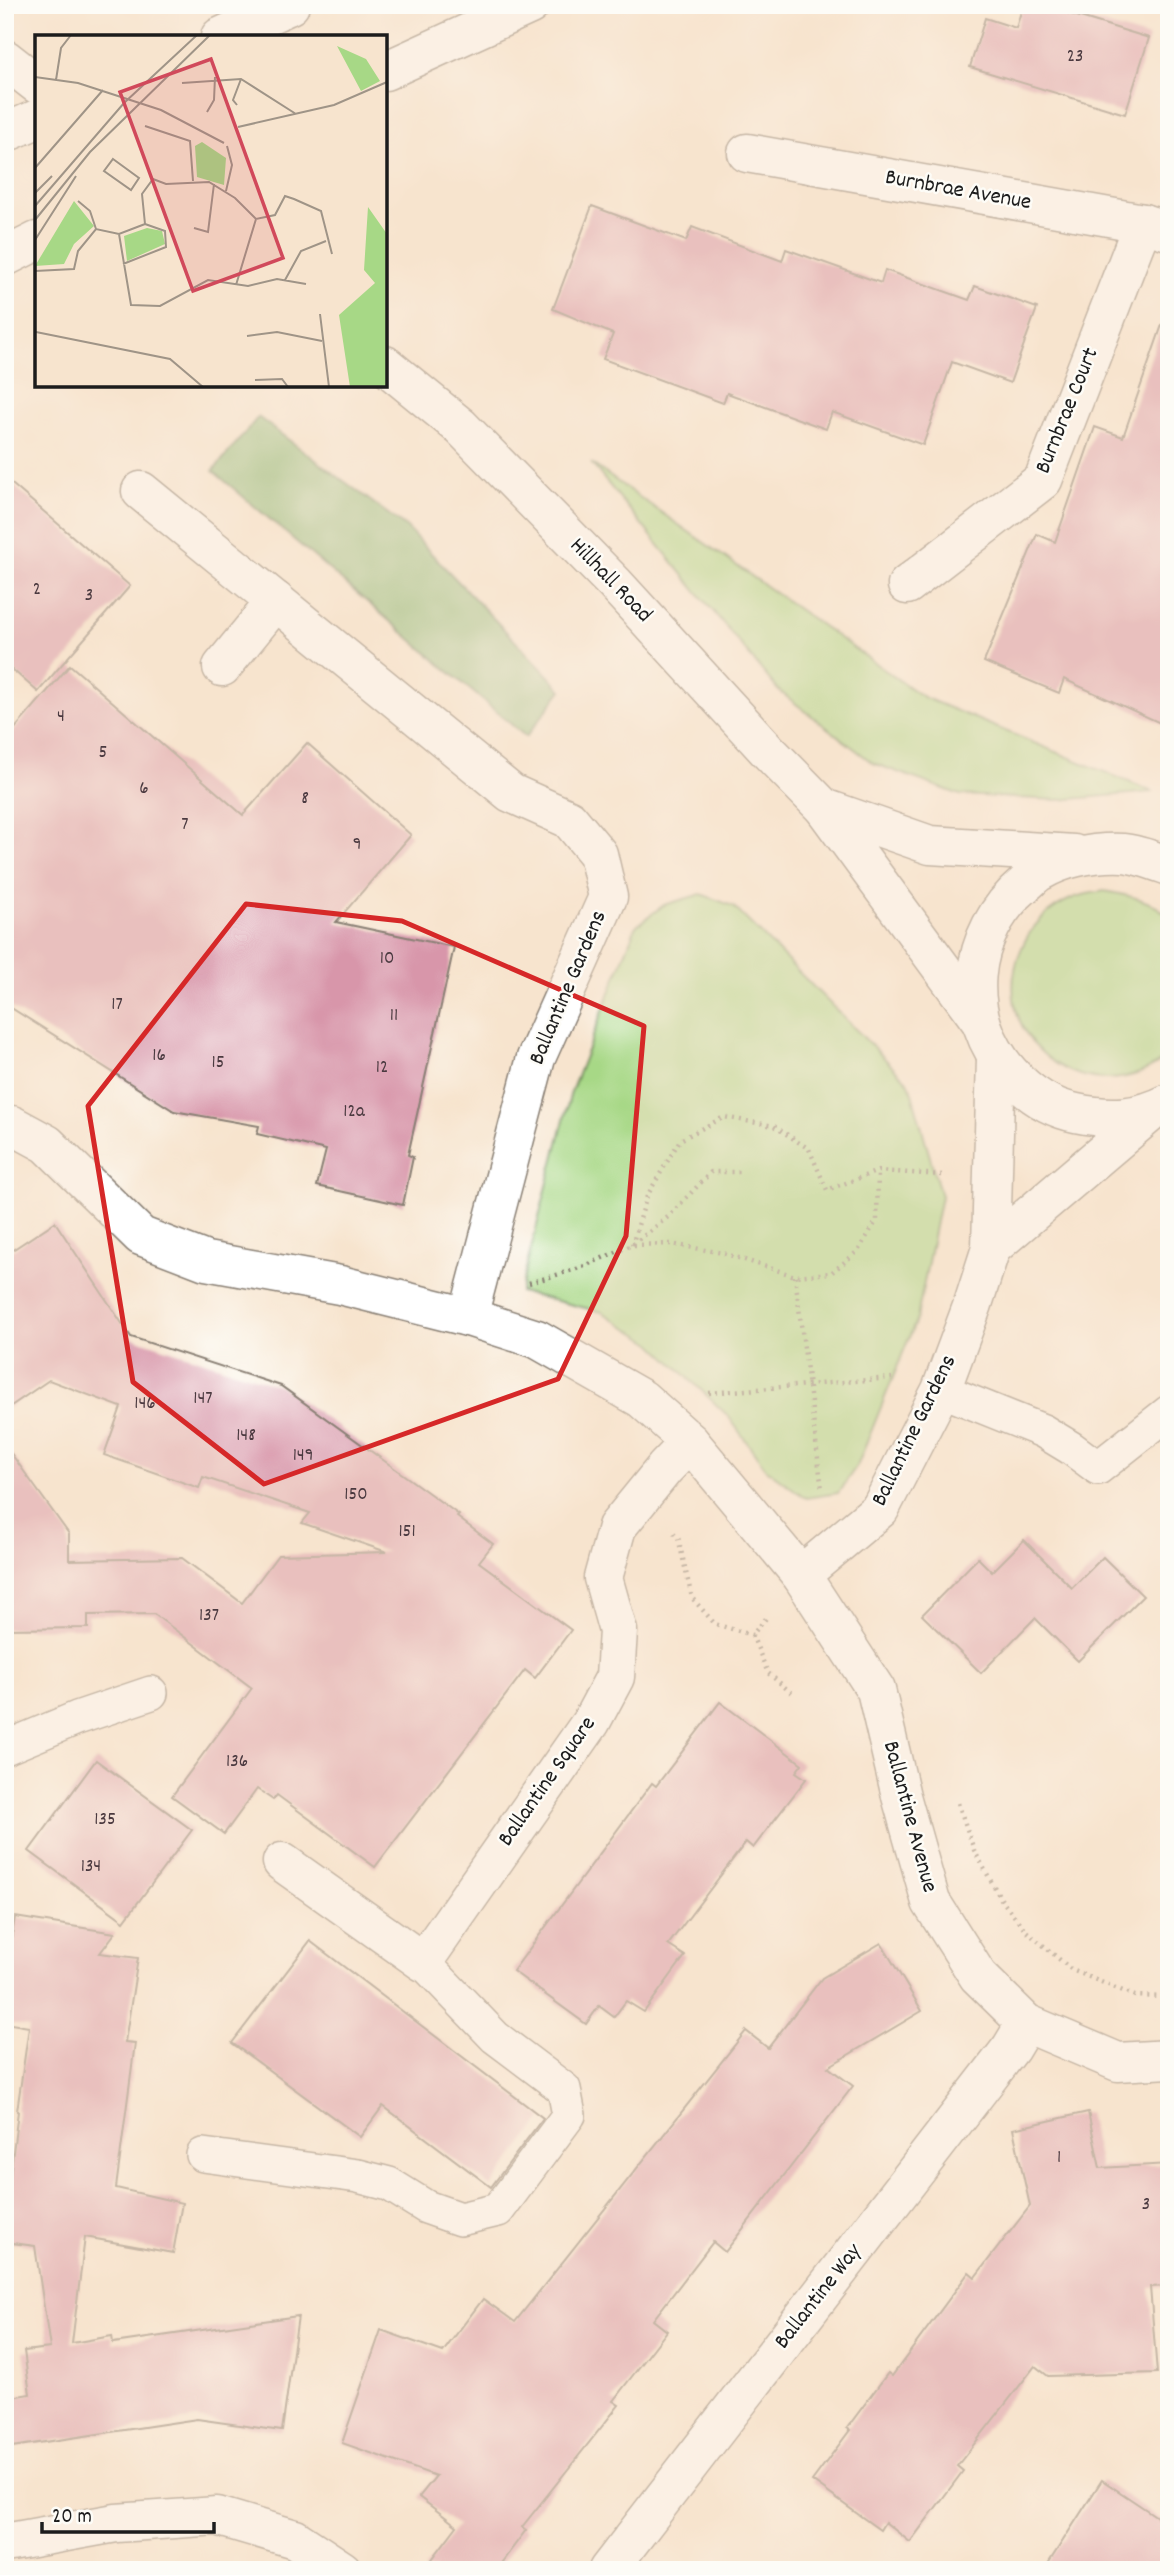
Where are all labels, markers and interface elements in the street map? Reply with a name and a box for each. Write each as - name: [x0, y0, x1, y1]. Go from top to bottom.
- inset map: [35, 35, 387, 387]
- house number: 23: [1067, 44, 1083, 71]
- street label: Burnbrae Avenue: [882, 162, 1034, 220]
- street label: Burnbrae Court: [1028, 343, 1108, 479]
- street label: Hillhall Road: [561, 531, 659, 631]
- house number: 2: [33, 577, 41, 604]
- house number: 3: [85, 583, 93, 610]
- house number: 4: [57, 704, 65, 731]
- house number: 5: [99, 740, 107, 767]
- house number: 6: [139, 776, 149, 803]
- house number: 8: [301, 786, 309, 813]
- house number: 7: [181, 812, 189, 839]
- house number: 9: [353, 832, 361, 859]
- street label: Ballantine Gardens: [522, 906, 616, 1070]
- house number: 10: [380, 946, 394, 973]
- house number: 17: [111, 992, 123, 1019]
- house number: 11: [390, 1003, 398, 1030]
- house number: 16: [152, 1043, 166, 1070]
- house number: 15: [212, 1050, 224, 1077]
- house number: 12: [376, 1055, 388, 1082]
- house number: 12a: [343, 1099, 366, 1126]
- street label: Ballantine Gardens: [864, 1350, 966, 1512]
- house number: 147: [193, 1386, 213, 1413]
- house number: 146: [134, 1391, 156, 1418]
- house number: 148: [236, 1423, 256, 1450]
- house number: 149: [293, 1443, 313, 1470]
- house number: 150: [344, 1482, 368, 1509]
- house number: 151: [398, 1519, 416, 1546]
- house number: 137: [199, 1603, 219, 1630]
- street label: Ballantine Square: [491, 1710, 605, 1854]
- street label: Ballantine Avenue: [873, 1738, 945, 1896]
- house number: 136: [226, 1749, 248, 1776]
- house number: 135: [94, 1807, 116, 1834]
- house number: 134: [81, 1854, 101, 1881]
- house number: 1: [1057, 2145, 1061, 2172]
- house number: 3: [1142, 2192, 1150, 2219]
- street label: Ballantine Way: [767, 2237, 871, 2357]
- scale bar: [42, 2491, 214, 2535]
- text: 20 m: [52, 2503, 92, 2533]

